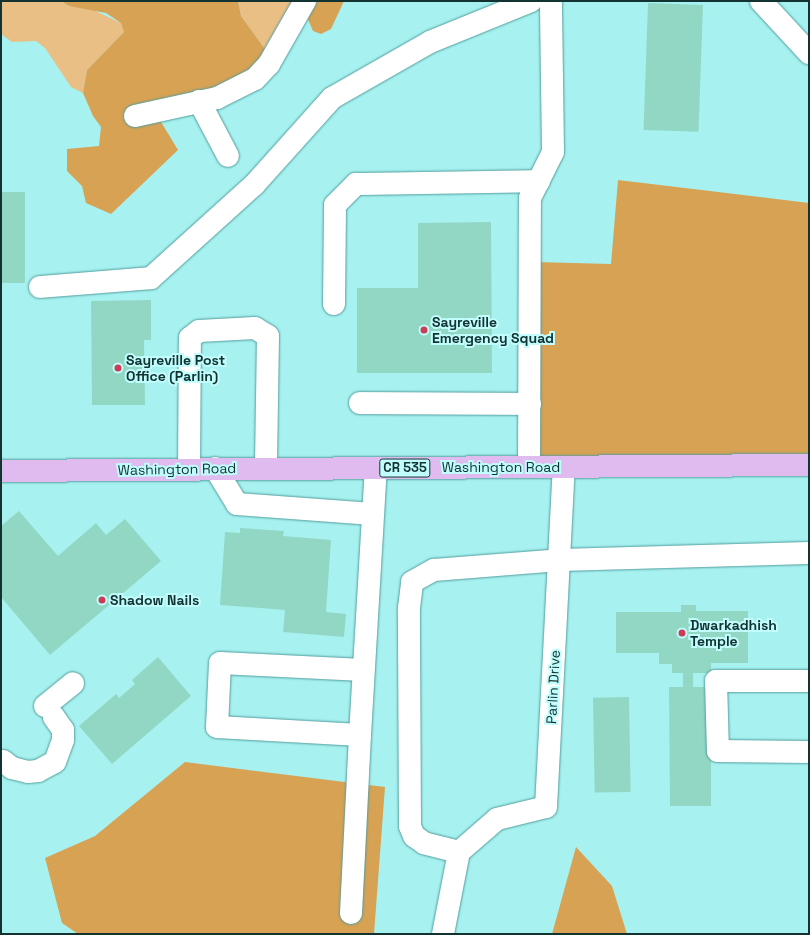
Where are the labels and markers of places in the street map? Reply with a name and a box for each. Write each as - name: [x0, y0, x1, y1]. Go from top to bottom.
- place label: Sayreville Emergency Squad: [432, 314, 554, 346]
- marker: Sayreville Emergency Squad: [419, 325, 429, 335]
- place label: Sayreville Post Office (Parlin): [126, 352, 225, 384]
- marker: Sayreville Post Office (Parlin): [113, 363, 123, 373]
- place label: Shadow Nails: [110, 592, 199, 608]
- marker: Shadow Nails: [97, 595, 107, 605]
- place label: Dwarkadhish Temple: [690, 617, 777, 650]
- marker: Dwarkadhish Temple: [677, 628, 687, 638]

